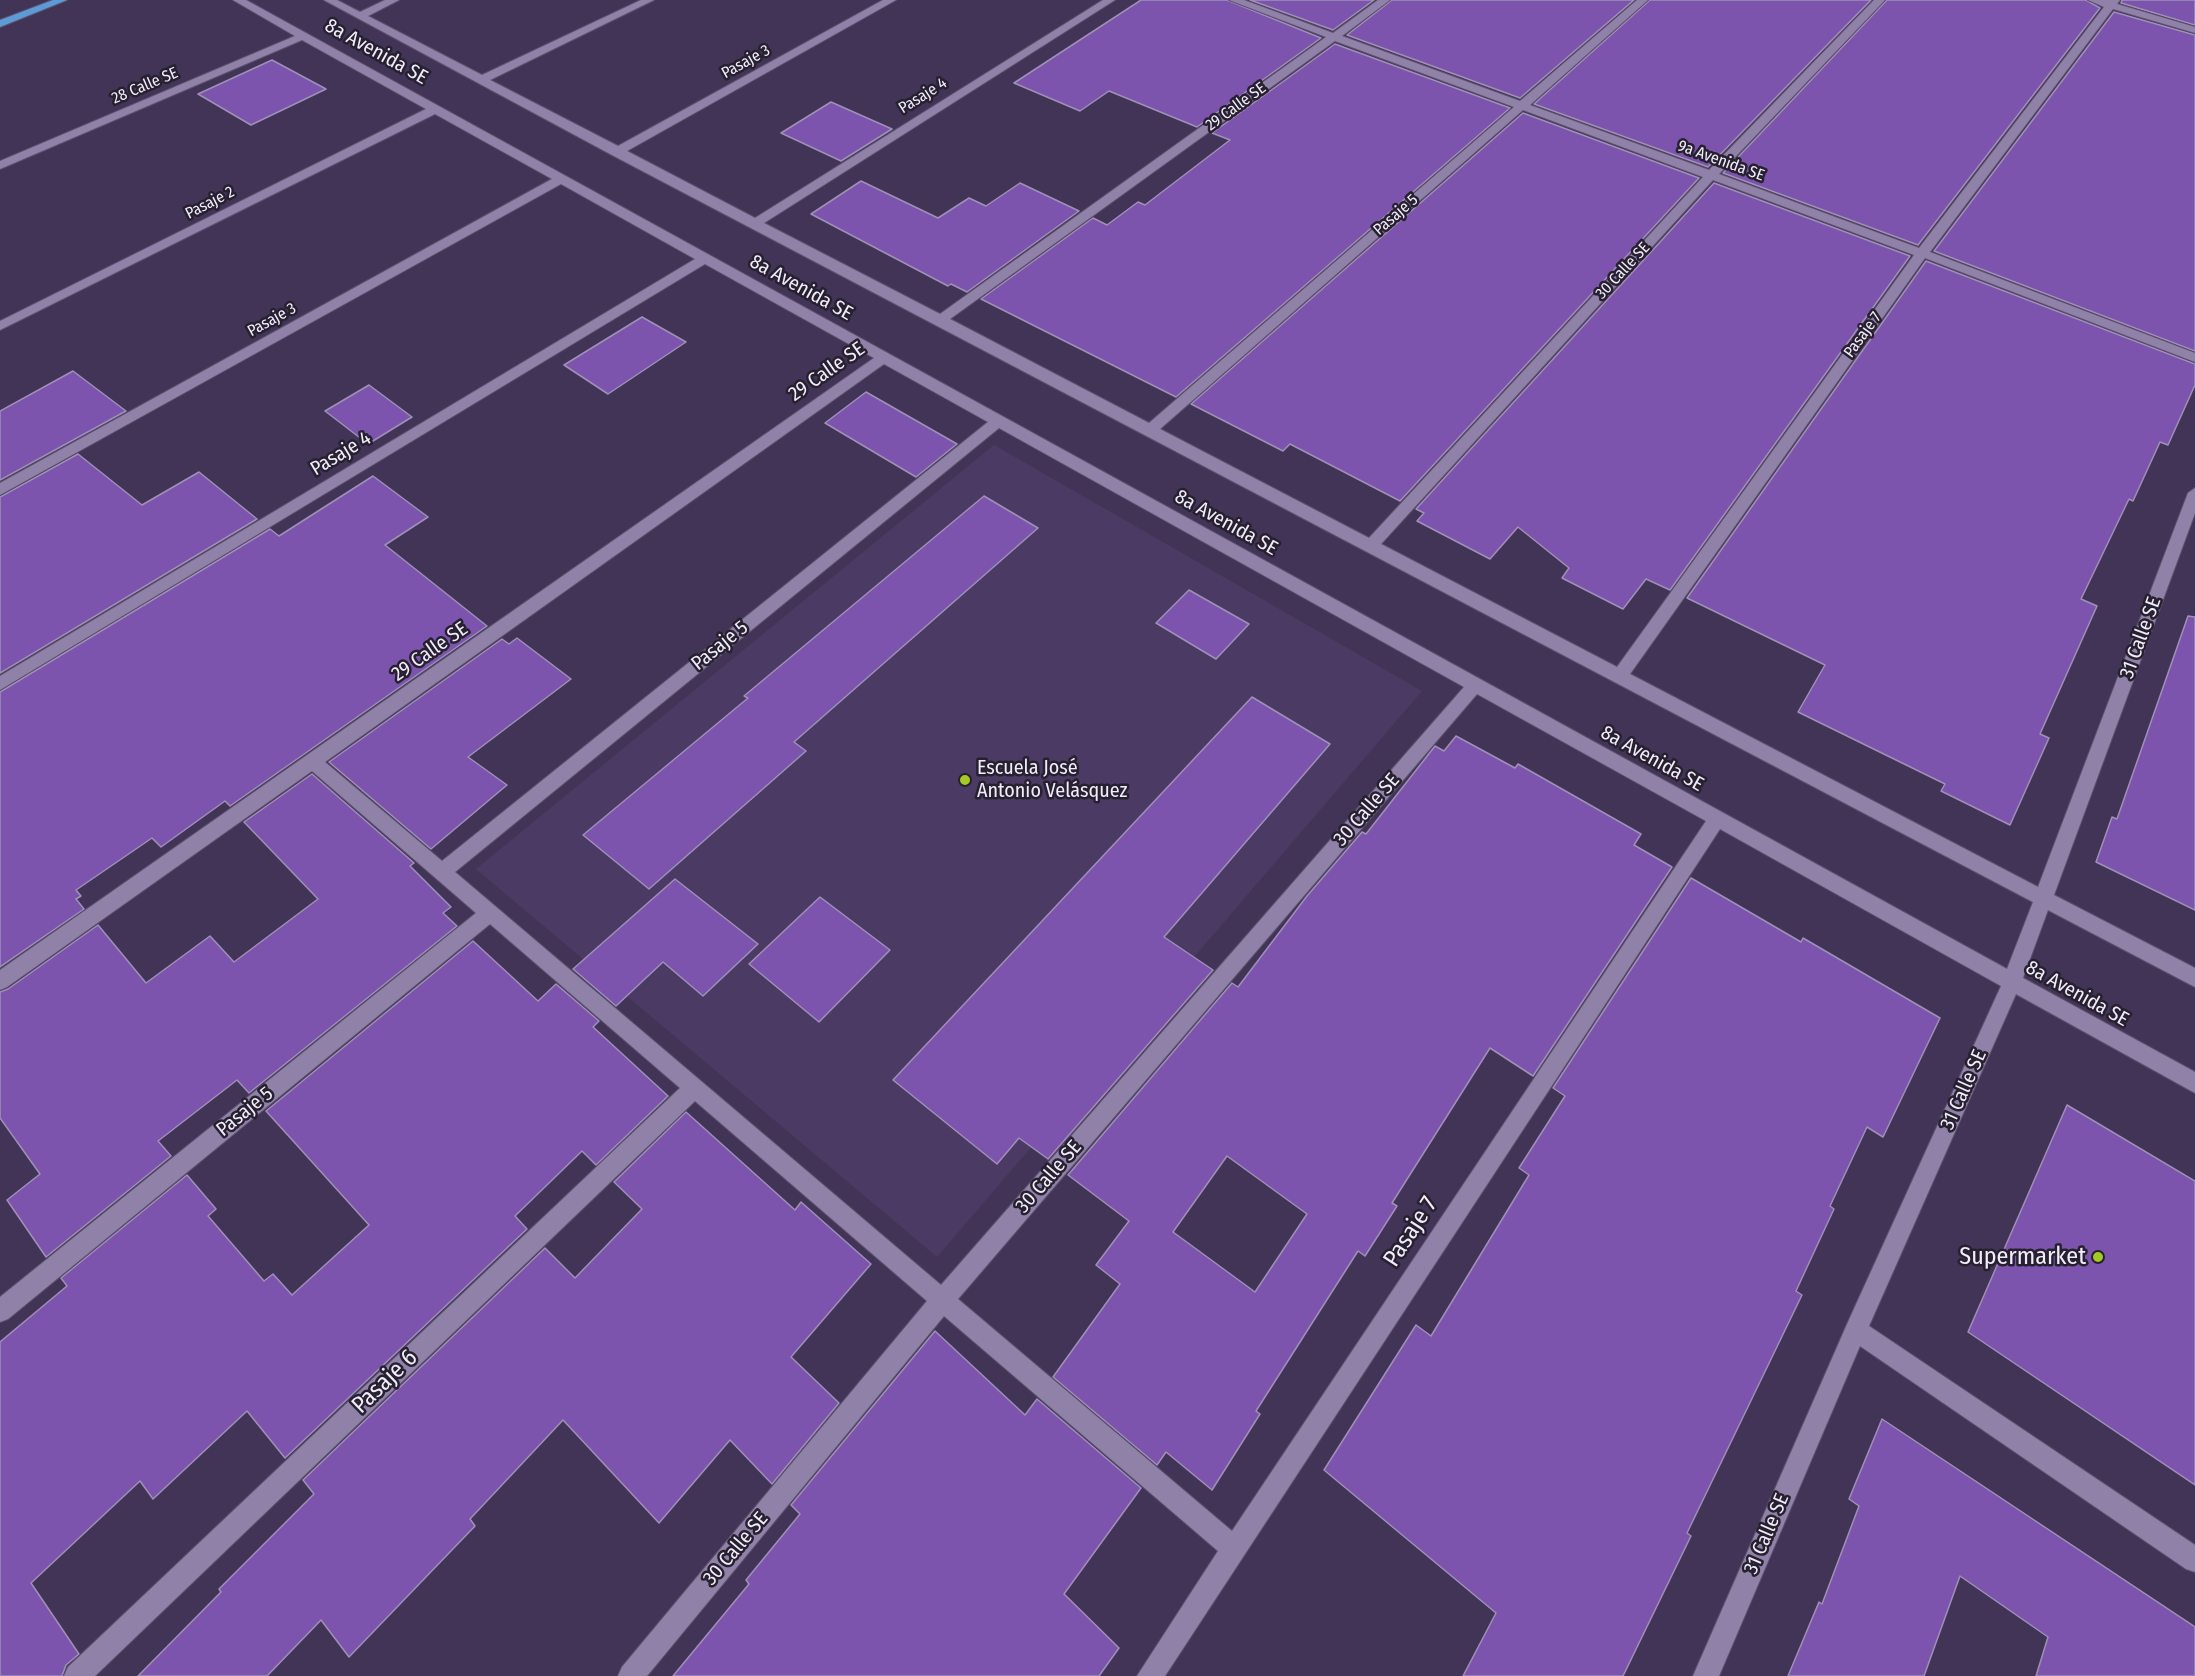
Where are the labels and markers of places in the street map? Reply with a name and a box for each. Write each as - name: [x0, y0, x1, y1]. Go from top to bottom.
- place label: Escuela José Antonio Velásquez: [977, 756, 1127, 803]
- marker: Escuela José Antonio Velásquez: [958, 773, 972, 787]
- place label: Supermarket: [1959, 1243, 2086, 1271]
- marker: Supermarket: [2091, 1250, 2105, 1264]

